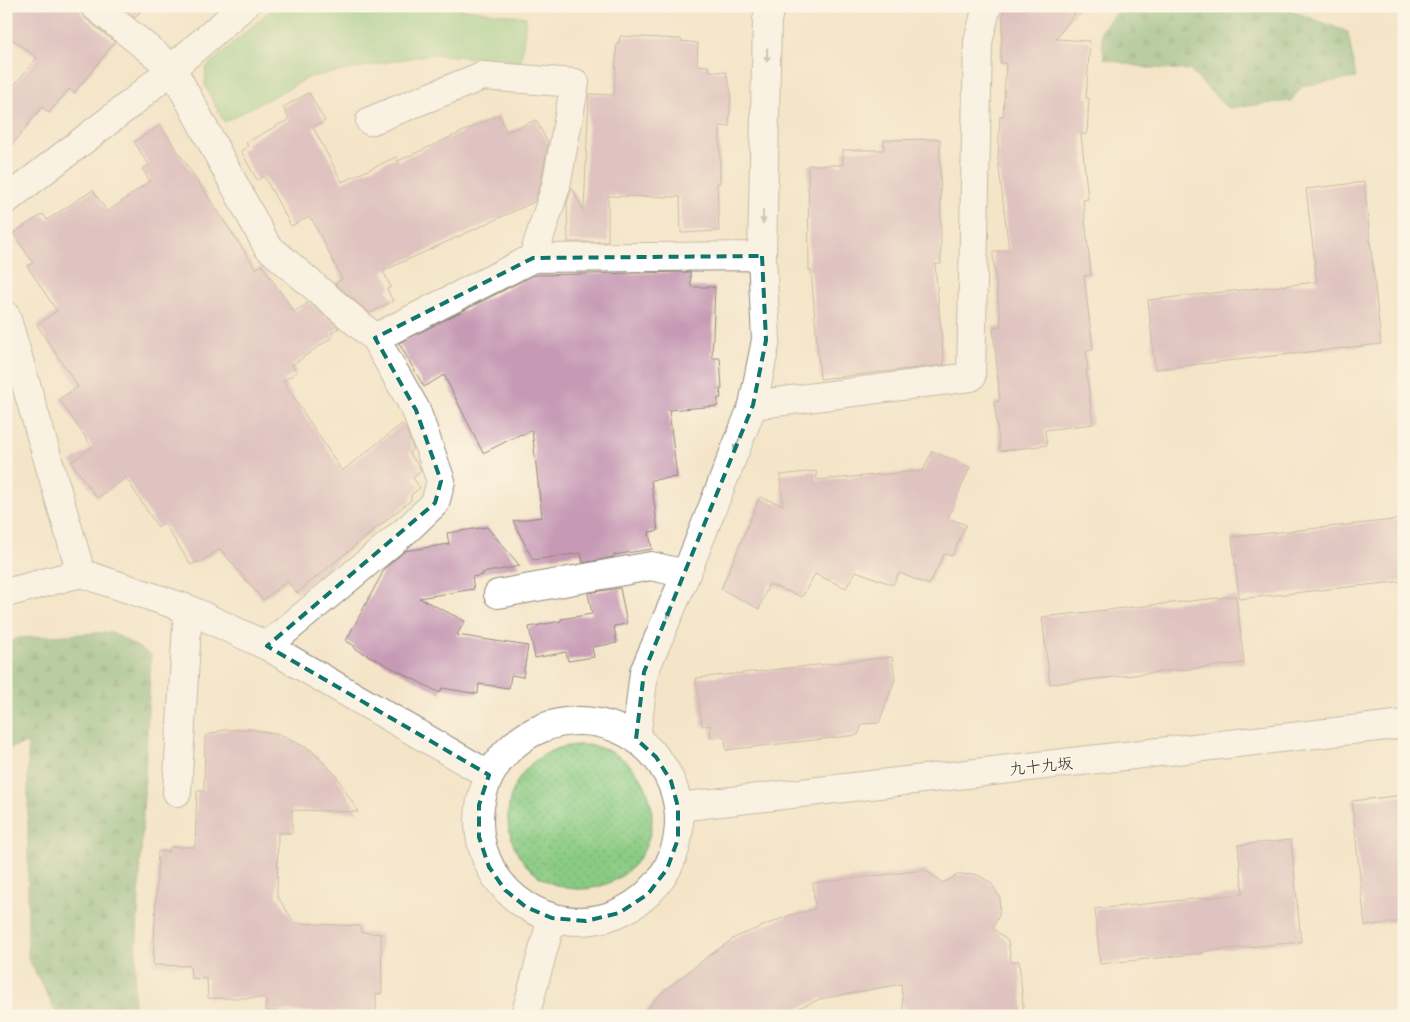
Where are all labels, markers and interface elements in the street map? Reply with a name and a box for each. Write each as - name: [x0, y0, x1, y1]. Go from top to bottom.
- one-way arrow: [763, 47, 771, 63]
- one-way arrow: [759, 209, 767, 225]
- one-way arrow: [733, 438, 741, 452]
- one-way arrow: [666, 605, 674, 620]
- street label: 九十九坂: [1008, 753, 1074, 779]

